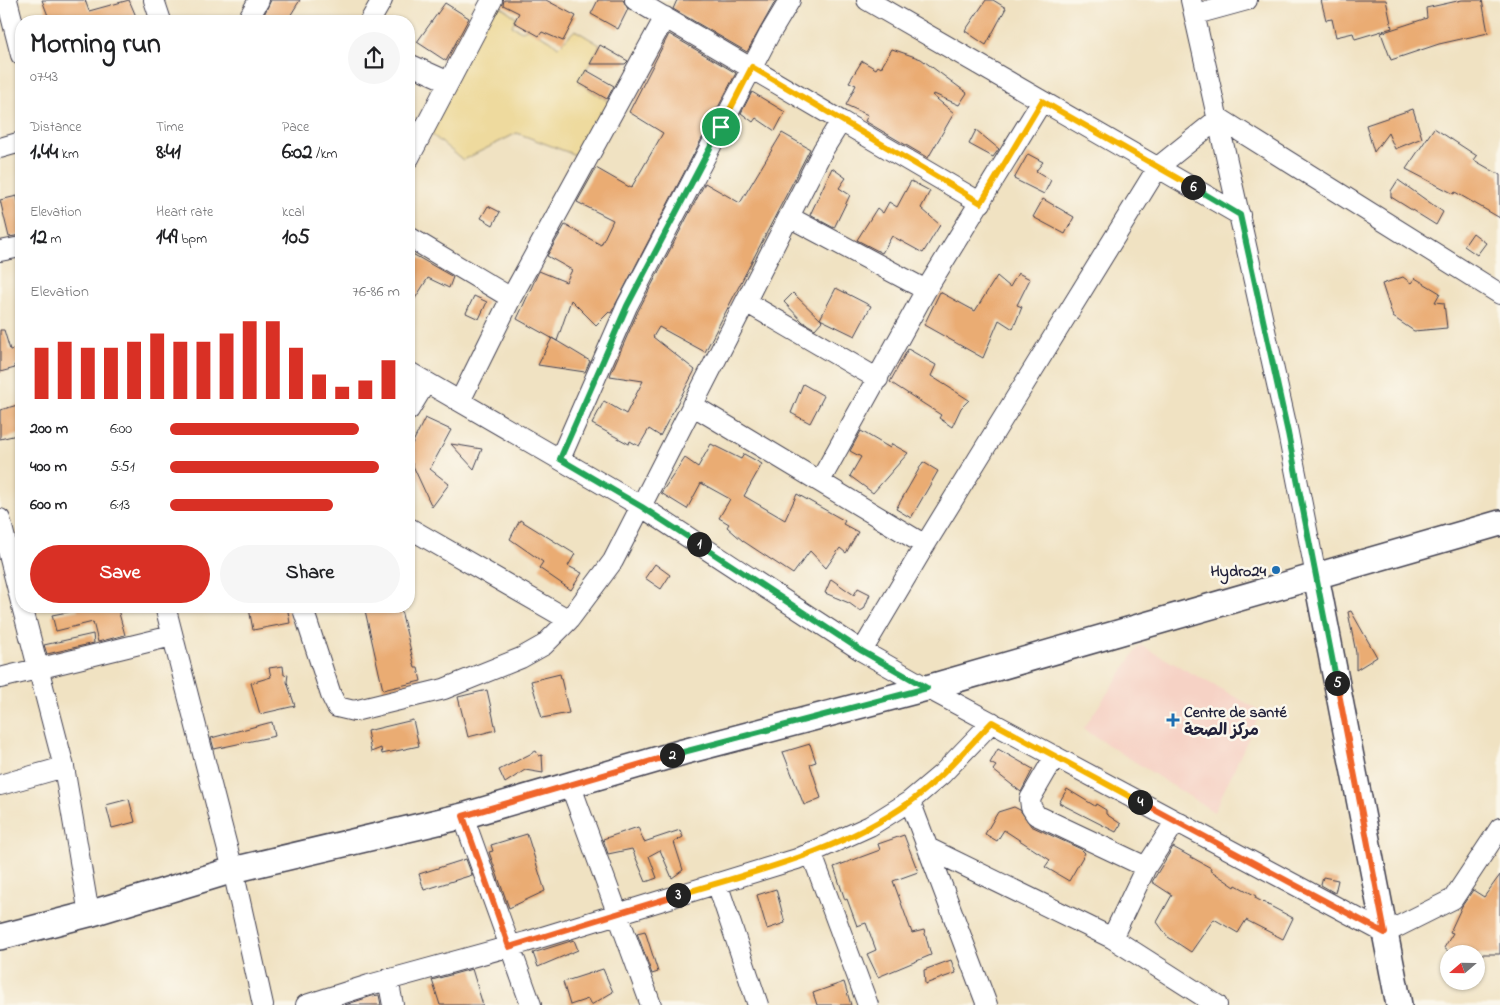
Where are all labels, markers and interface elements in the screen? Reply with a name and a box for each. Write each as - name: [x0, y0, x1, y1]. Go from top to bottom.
- text: Morning run: [30, 25, 161, 66]
- button: share: [348, 32, 400, 84]
- text: 07:43: [30, 65, 58, 89]
- pin: [700, 106, 742, 148]
- icon: arrive: [707, 113, 735, 141]
- text: Distance: [30, 117, 82, 138]
- text: Time: [156, 117, 184, 138]
- text: Pace: [282, 117, 309, 138]
- text: 1.44: [30, 138, 58, 168]
- text: 8:41: [156, 138, 181, 168]
- text: 6:02: [282, 138, 313, 168]
- text: km: [58, 144, 79, 165]
- text: /km: [313, 144, 337, 165]
- pin: 6: [1180, 174, 1206, 200]
- text: 6: [1190, 177, 1197, 198]
- text: Elevation: [30, 202, 81, 223]
- text: Heart rate: [156, 202, 213, 223]
- text: kcal: [282, 202, 304, 223]
- text: 12: [30, 223, 47, 253]
- text: 149: [156, 223, 178, 253]
- text: 105: [282, 223, 310, 253]
- text: m: [47, 229, 62, 250]
- text: bpm: [178, 229, 207, 250]
- text: Elevation: [30, 280, 89, 304]
- text: 76–86 m: [352, 280, 400, 304]
- text: 200 m: [30, 417, 68, 441]
- text: 6:00: [110, 417, 132, 441]
- text: 400 m: [30, 455, 67, 479]
- text: 5:51: [110, 455, 135, 479]
- text: 600 m: [30, 493, 67, 517]
- text: 6:13: [110, 493, 130, 517]
- pin: 1: [686, 532, 712, 556]
- text: 1: [697, 534, 702, 555]
- button: Save: [30, 545, 210, 603]
- button: Share: [220, 545, 400, 603]
- place label: Hydro24: [1211, 560, 1266, 585]
- marker: Hydro24: [1270, 564, 1282, 576]
- pin: 5: [1324, 670, 1350, 696]
- text: 5: [1333, 673, 1342, 694]
- place label: Centre de santé مركز الصحة: [1184, 701, 1288, 743]
- marker: Centre de santé مركز الصحة: [1166, 713, 1180, 727]
- pin: 2: [660, 742, 684, 768]
- text: 2: [669, 745, 676, 766]
- pin: 4: [1128, 790, 1152, 814]
- text: 4: [1138, 792, 1143, 813]
- pin: 3: [666, 882, 690, 908]
- text: 3: [676, 885, 681, 906]
- north arrow: [1440, 945, 1485, 990]
- map controls: [1440, 945, 1485, 990]

